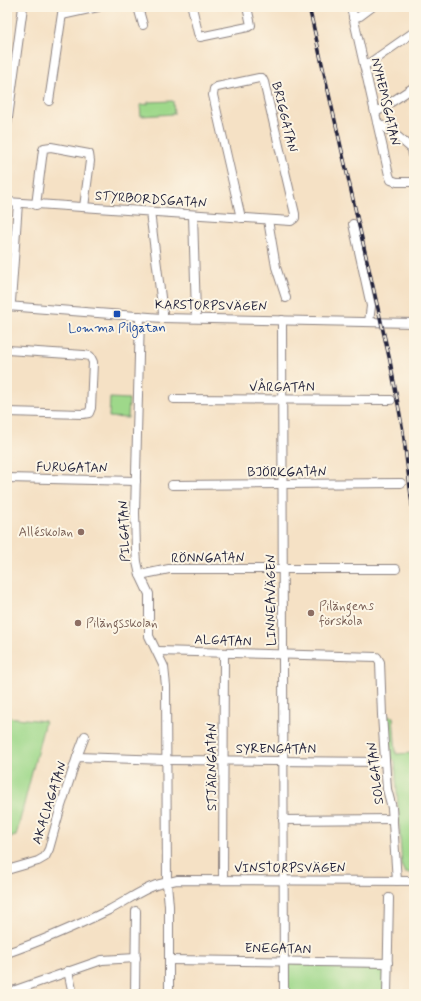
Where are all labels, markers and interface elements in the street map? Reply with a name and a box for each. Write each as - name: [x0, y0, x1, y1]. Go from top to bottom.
- street label: NYHEMSGATAN: [367, 56, 403, 148]
- street label: BRIGGATAN: [267, 80, 301, 155]
- street label: STYRBORDSGATAN: [94, 188, 208, 212]
- street label: KARSTORPSVÄGEN: [155, 297, 267, 315]
- marker: Lomma Pilgatan: [112, 309, 122, 319]
- place label: Lomma Pilgatan: [68, 320, 166, 338]
- street label: VÅRGATAN: [249, 378, 315, 396]
- street label: FURUGATAN: [36, 459, 108, 477]
- street label: BJÖRKGATAN: [247, 464, 327, 481]
- street label: PILGATAN: [115, 500, 135, 562]
- place label: Alléskolan: [19, 524, 73, 541]
- marker: Alléskolan: [76, 527, 86, 537]
- street label: RÖNNGATAN: [171, 550, 245, 567]
- street label: LINNEAVÄGEN: [263, 554, 280, 646]
- place label: Pilängens förskola: [319, 598, 374, 630]
- marker: Pilängens förskola: [306, 608, 316, 618]
- place label: Pilängsskolan: [86, 615, 158, 634]
- marker: Pilängsskolan: [73, 618, 83, 628]
- street label: ALGATAN: [194, 632, 252, 650]
- street label: STJÄRNGATAN: [204, 723, 221, 811]
- street label: SYRENGATAN: [236, 741, 316, 758]
- street label: SOLGATAN: [364, 741, 388, 805]
- street label: AKACIAGATAN: [29, 759, 71, 847]
- street label: VINSTORPSVÄGEN: [234, 860, 346, 877]
- street label: ENEGATAN: [245, 940, 311, 958]

